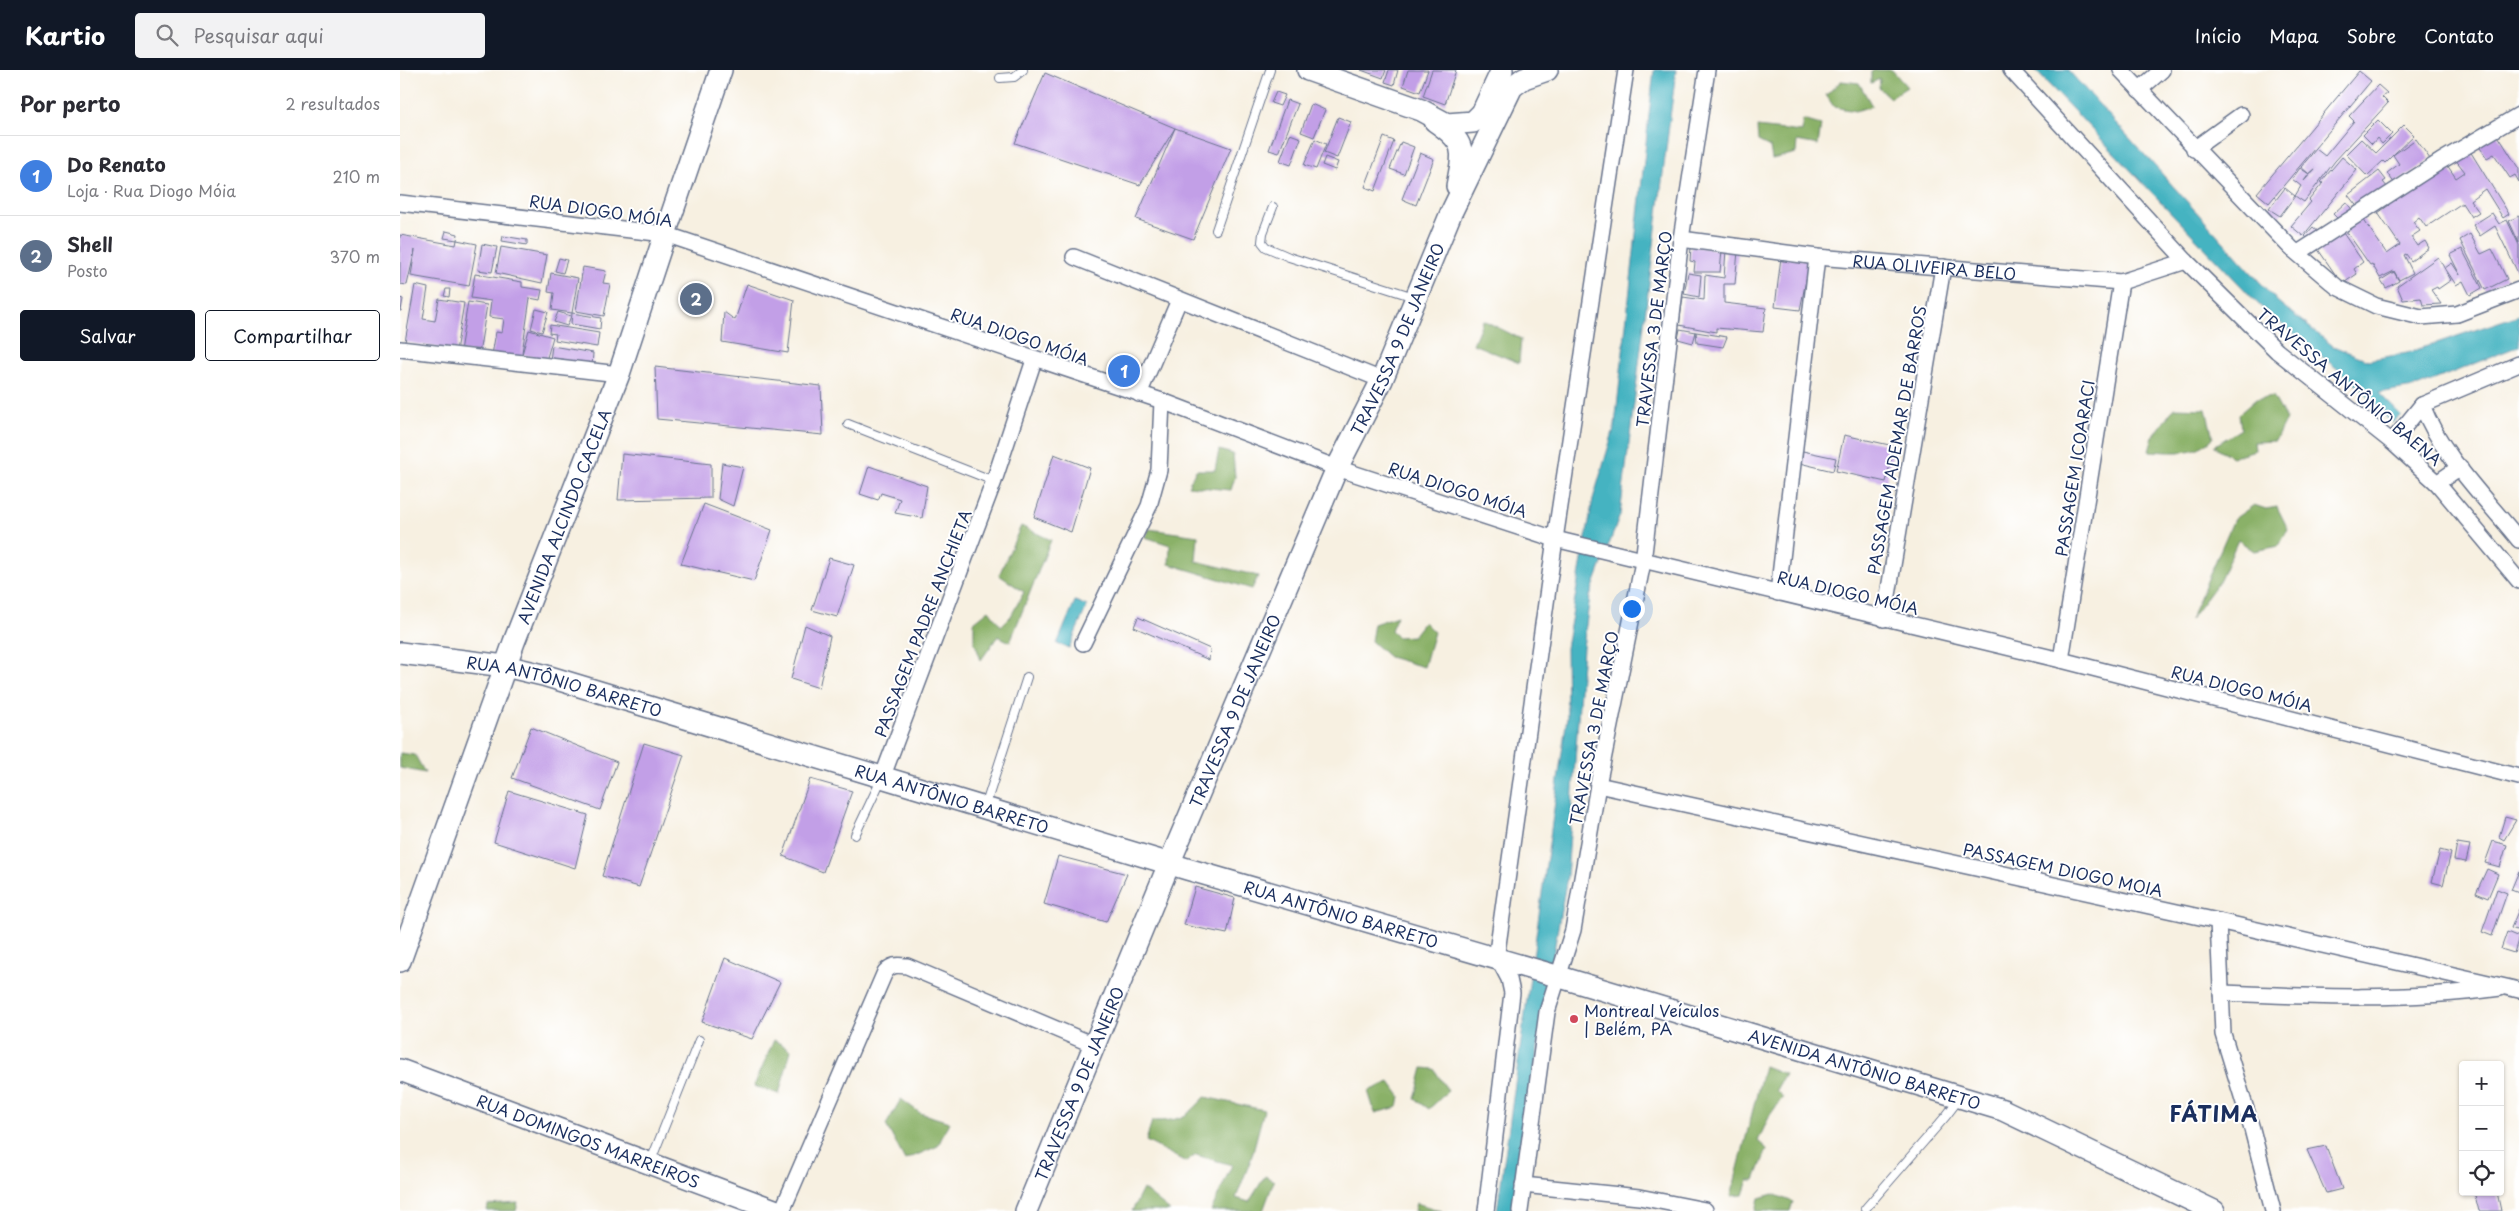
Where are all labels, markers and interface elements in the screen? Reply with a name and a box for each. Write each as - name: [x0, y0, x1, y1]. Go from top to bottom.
- search box: [135, 13, 485, 58]
- text: Kartio: [25, 17, 105, 53]
- icon: search: [153, 21, 181, 49]
- text: Pesquisar aqui: [193, 21, 324, 49]
- text: Início: [2195, 22, 2241, 49]
- text: Mapa: [2269, 22, 2319, 49]
- text: Sobre: [2347, 22, 2396, 49]
- text: Contato: [2424, 22, 2494, 49]
- text: Por perto: [20, 87, 120, 119]
- text: 2 resultados: [286, 91, 380, 115]
- text: Do Renato: [67, 150, 166, 178]
- text: 1: [32, 164, 40, 188]
- text: 210 m: [332, 164, 380, 188]
- text: Loja · Rua Diogo Móia: [67, 178, 236, 202]
- street label: RUA DIOGO MÓIA: [528, 188, 674, 232]
- street label: TRAVESSA 3 DE MARÇO: [1629, 229, 1677, 429]
- text: Shell: [67, 230, 113, 258]
- street label: TRAVESSA 9 DE JANEIRO: [1344, 239, 1449, 439]
- text: 2: [30, 244, 42, 268]
- text: 370 m: [330, 244, 380, 268]
- street label: RUA OLIVEIRA BELO: [1852, 248, 2017, 285]
- text: Posto: [67, 258, 108, 282]
- pin: 2: [680, 280, 712, 318]
- street label: RUA DIOGO MÓIA: [948, 301, 1092, 371]
- street label: TRAVESSA ANTÔNIO BAENA: [2253, 302, 2447, 470]
- street label: PASSAGEM ADEMAR DE BARROS: [1860, 304, 1932, 576]
- button: Salvar: [20, 310, 195, 361]
- button: Compartilhar: [205, 310, 380, 361]
- pin: 1: [1108, 352, 1140, 390]
- street label: PASSAGEM ICOARACI: [2048, 378, 2100, 558]
- street label: AVENIDA ALCINDO CACELA: [510, 405, 616, 627]
- street label: RUA DIOGO MÓIA: [1385, 455, 1531, 523]
- street label: PASSAGEM PADRE ANCHIETA: [867, 506, 977, 740]
- street label: RUA DIOGO MÓIA: [1775, 564, 1921, 620]
- your location: [1619, 596, 1645, 622]
- street label: TRAVESSA 9 DE JANEIRO: [1182, 610, 1286, 811]
- street label: TRAVESSA 3 DE MARÇO: [1562, 629, 1624, 827]
- street label: RUA ANTÔNIO BARRETO: [465, 649, 665, 722]
- street label: RUA DIOGO MÓIA: [2169, 659, 2315, 717]
- street label: RUA ANTÔNIO BARRETO: [852, 758, 1052, 839]
- street label: PASSAGEM DIOGO MOIA: [1961, 836, 2165, 902]
- street label: RUA ANTÔNIO BARRETO: [1241, 874, 1441, 953]
- street label: TRAVESSA 9 DE JANEIRO: [1028, 983, 1129, 1184]
- place label: Montreal Veículos | Belém, PA: [1584, 998, 1719, 1040]
- marker: Montreal Veículos | Belém, PA: [1568, 1013, 1580, 1025]
- street label: AVENIDA ANTÔNIO BARRETO: [1746, 1022, 1984, 1115]
- map controls: [2459, 1061, 2504, 1196]
- button: +: [2459, 1061, 2504, 1106]
- street label: RUA DOMINGOS MARREIROS: [473, 1088, 703, 1193]
- district label: FÁTIMA: [2169, 1097, 2259, 1129]
- button: −: [2459, 1106, 2504, 1151]
- button: locate: [2459, 1151, 2504, 1196]

